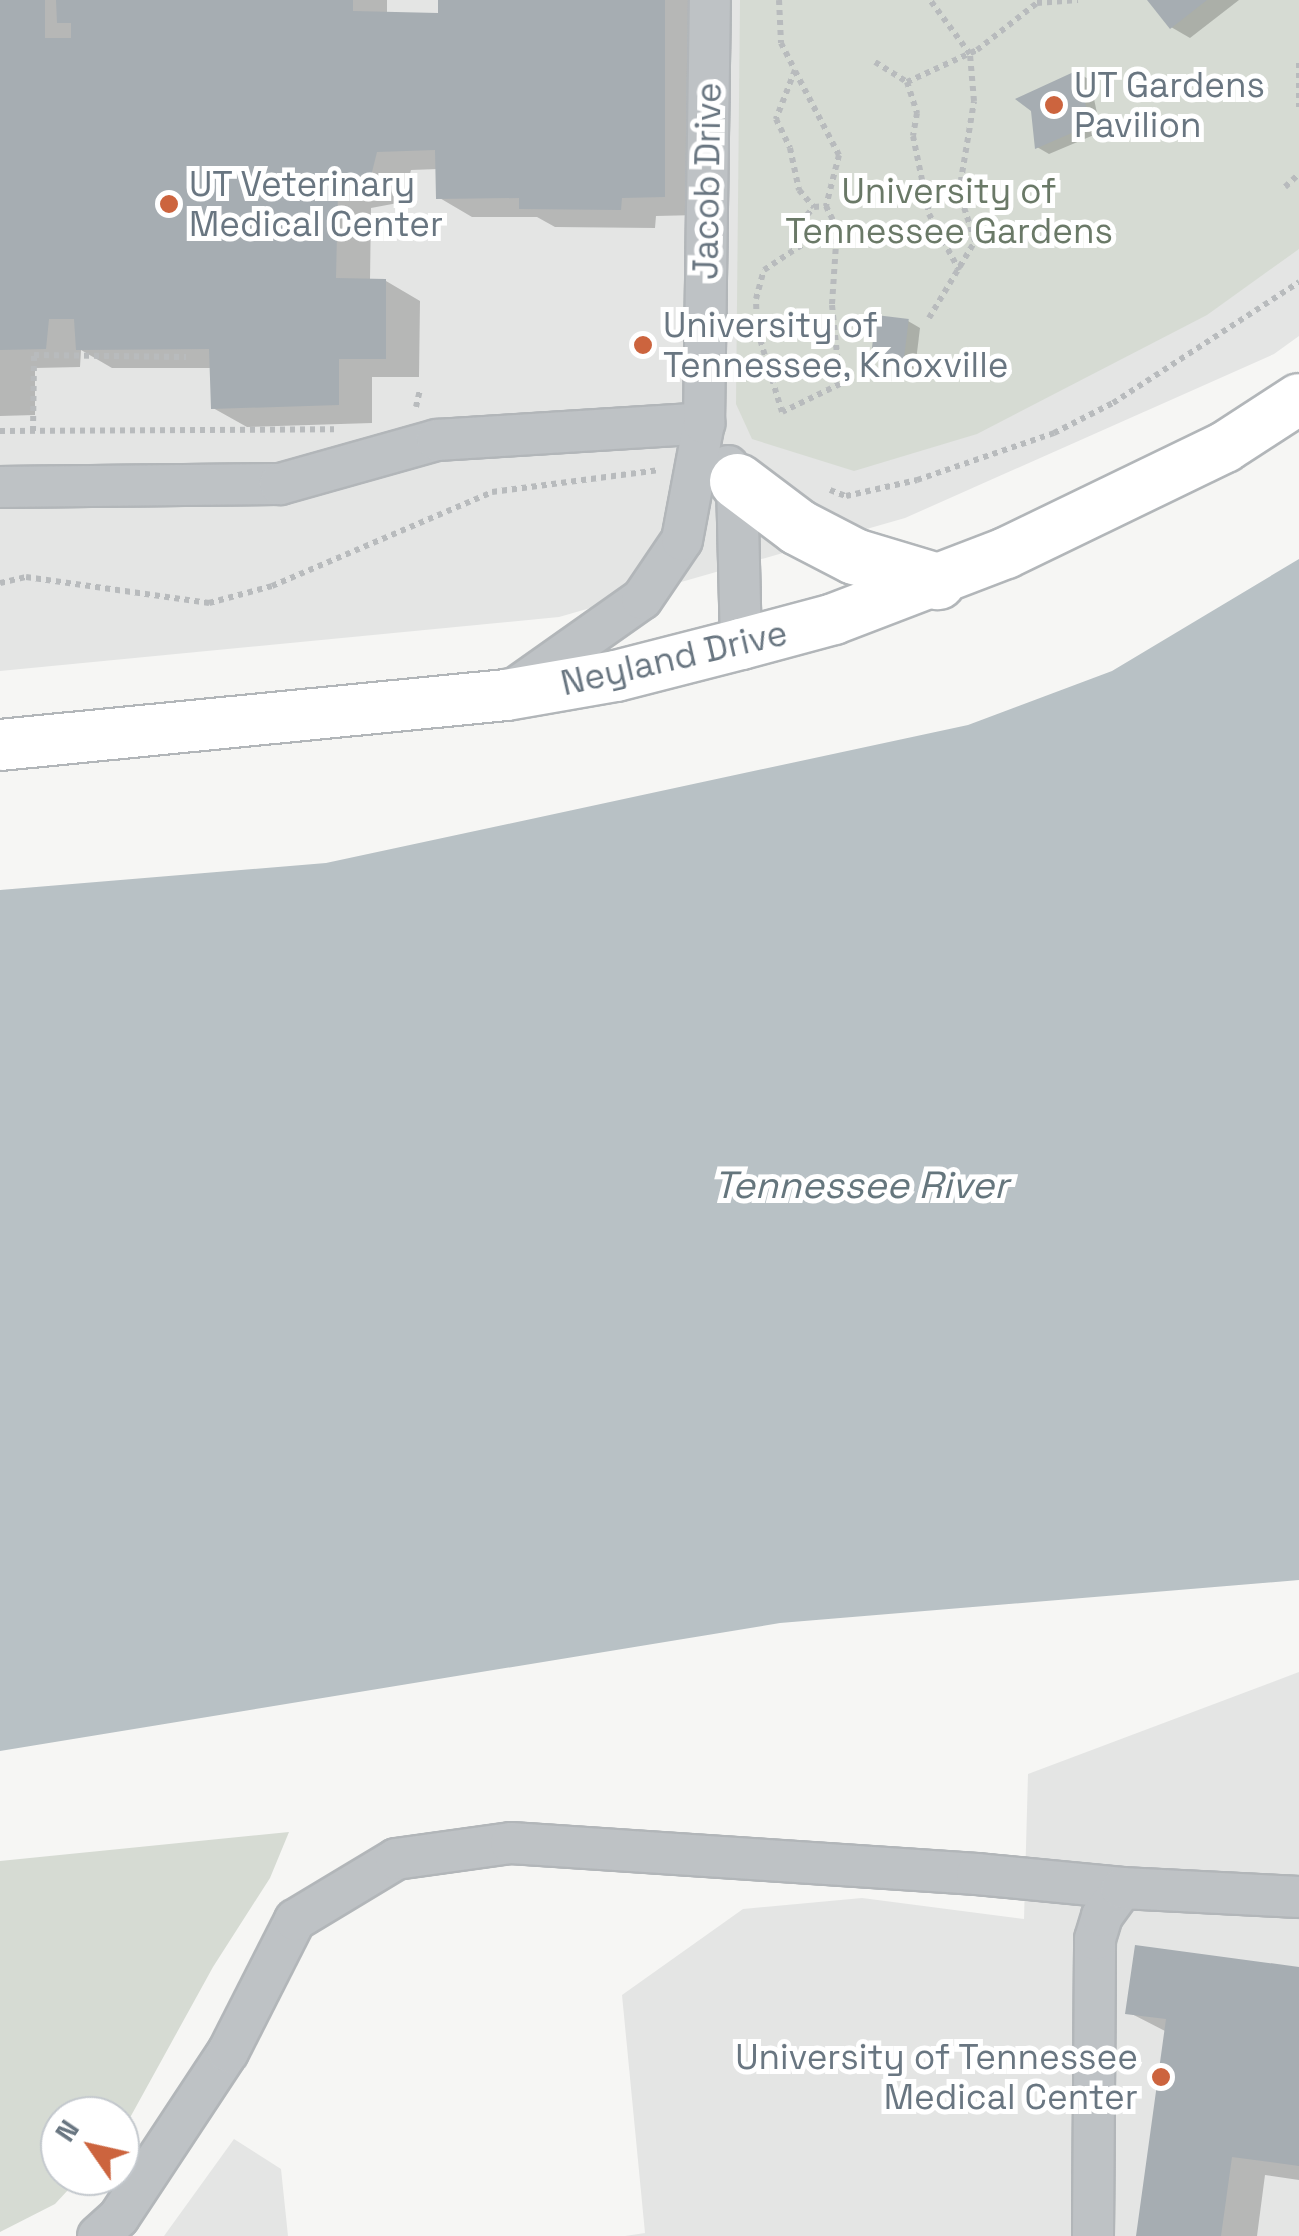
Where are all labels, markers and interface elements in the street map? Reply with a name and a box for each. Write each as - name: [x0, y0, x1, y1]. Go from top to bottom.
- place label: UT Gardens Pavilion: [1074, 64, 1266, 146]
- street label: Jacob Drive: [684, 82, 730, 280]
- marker: UT Gardens Pavilion: [1043, 94, 1065, 116]
- place label: UT Veterinary Medical Center: [189, 163, 443, 245]
- park label: University of Tennessee Gardens: [785, 170, 1113, 252]
- marker: UT Veterinary Medical Center: [158, 193, 180, 215]
- place label: University of Tennessee, Knoxville: [663, 304, 1010, 386]
- marker: University of Tennessee, Knoxville: [632, 334, 654, 356]
- street label: Neyland Drive: [557, 612, 791, 704]
- water label: Tennessee River: [714, 1163, 1008, 1209]
- place label: University of Tennessee Medical Center: [734, 2036, 1138, 2118]
- marker: University of Tennessee Medical Center: [1148, 2064, 1174, 2090]
- north arrow: [40, 2096, 140, 2196]
- text: N: [47, 2113, 87, 2148]

